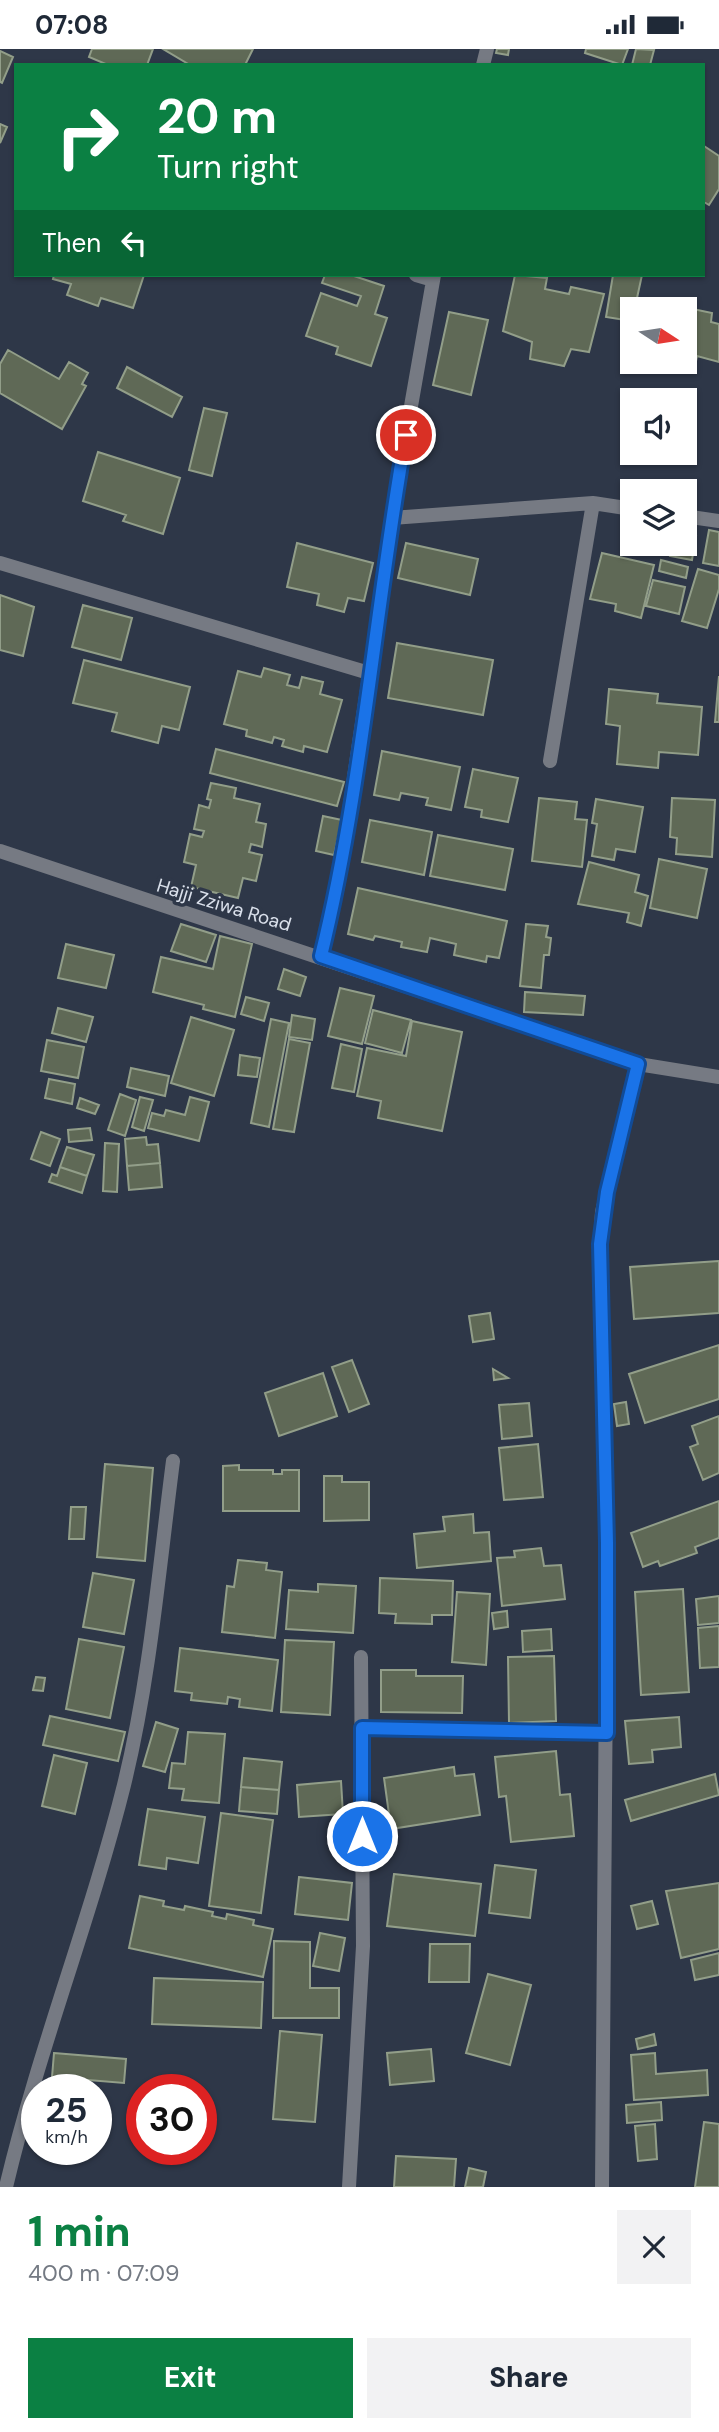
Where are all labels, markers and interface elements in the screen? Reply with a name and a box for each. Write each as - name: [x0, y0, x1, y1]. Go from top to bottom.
- text: 07:08: [35, 8, 108, 42]
- text: 20 m: [157, 84, 277, 148]
- icon: right: [42, 91, 133, 182]
- text: Turn right: [157, 146, 299, 188]
- icon: left: [115, 224, 153, 262]
- text: Then: [42, 226, 101, 260]
- north arrow: [620, 297, 696, 375]
- map controls: [620, 297, 697, 556]
- button: sound: [620, 388, 697, 465]
- pin: [376, 405, 436, 465]
- icon: arrive: [387, 416, 425, 454]
- button: layers: [620, 479, 697, 556]
- street label: Hajji Zziwa Road: [154, 873, 294, 937]
- position arrow: [325, 1799, 399, 1873]
- speed limit sign: 30: [126, 2074, 217, 2165]
- text: 25: [46, 2087, 87, 2133]
- text: km/h: [45, 2125, 88, 2149]
- text: 1 min: [28, 2204, 131, 2259]
- button: close: [617, 2210, 691, 2284]
- text: 400 m · 07:09: [28, 2258, 179, 2288]
- button: Exit: [28, 2338, 353, 2418]
- button: Share: [367, 2338, 691, 2418]

